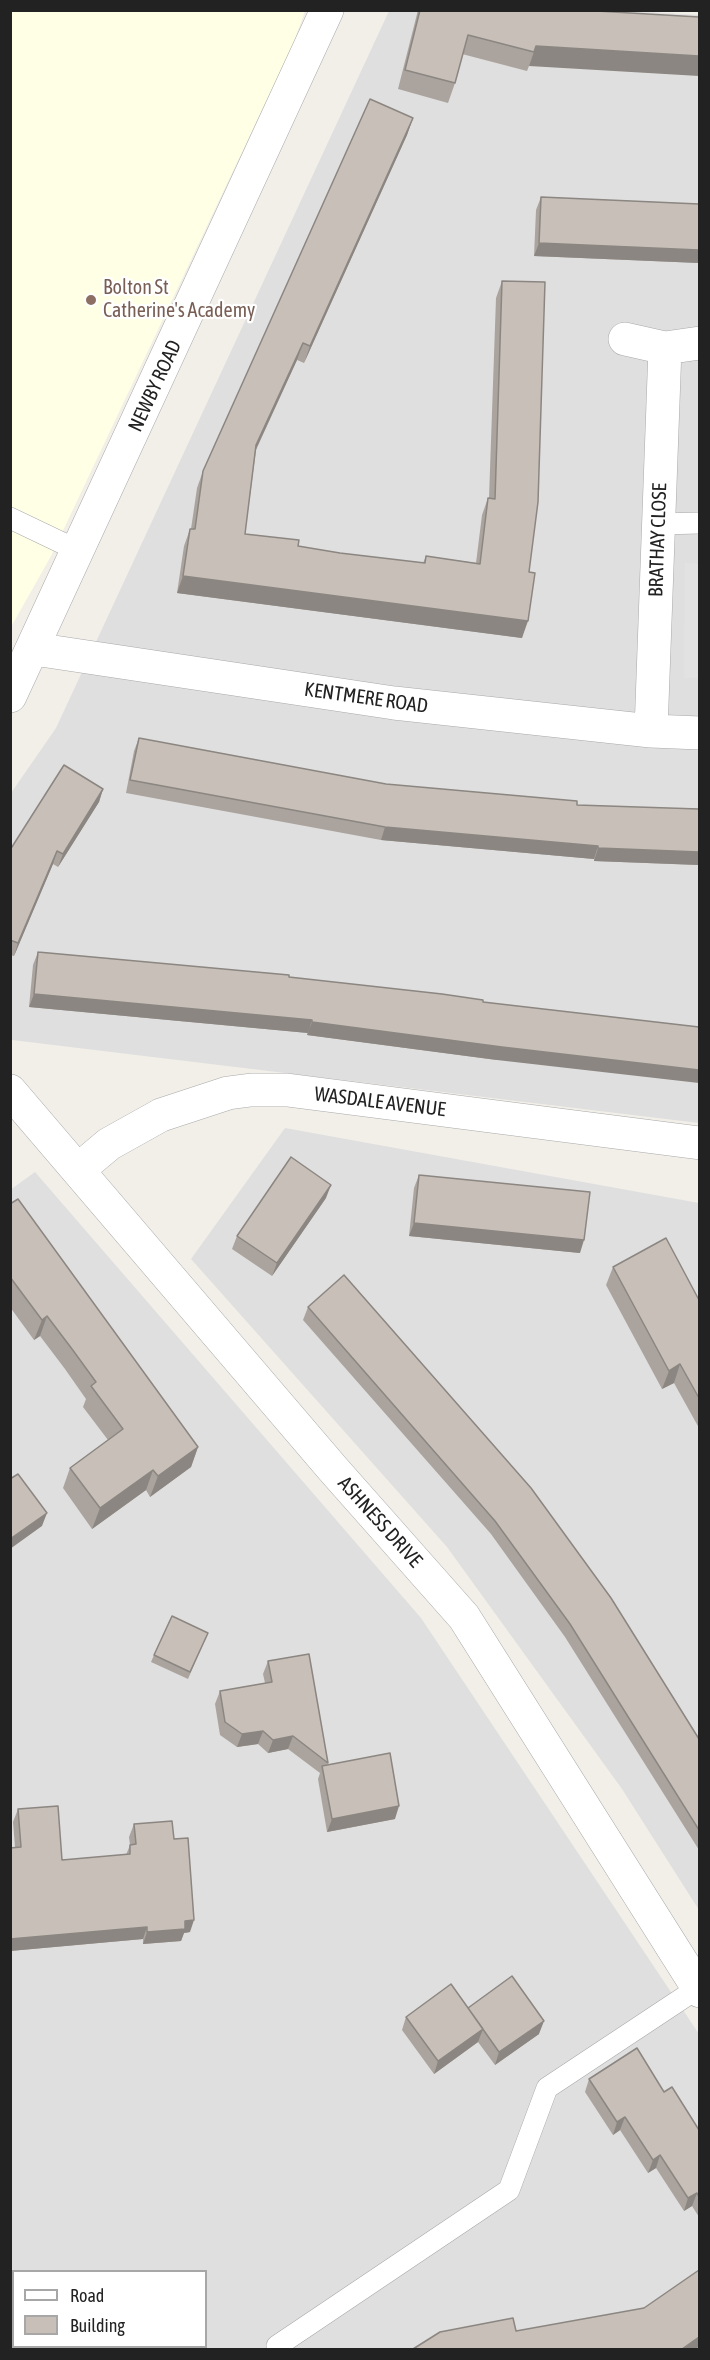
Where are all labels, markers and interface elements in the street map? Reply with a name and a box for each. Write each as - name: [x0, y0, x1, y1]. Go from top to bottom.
- place label: Bolton St Catherine's Academy: [103, 276, 255, 323]
- marker: Bolton St Catherine's Academy: [84, 293, 98, 307]
- street label: NEWBY ROAD: [123, 336, 187, 436]
- street label: BRATHAY CLOSE: [644, 482, 672, 598]
- street label: KENTMERE ROAD: [303, 677, 429, 719]
- street label: WASDALE AVENUE: [313, 1082, 447, 1122]
- street label: ASHNESS DRIVE: [333, 1471, 427, 1573]
- legend: [12, 2270, 207, 2348]
- text: Road: [70, 2285, 104, 2306]
- text: Building: [70, 2315, 125, 2336]

